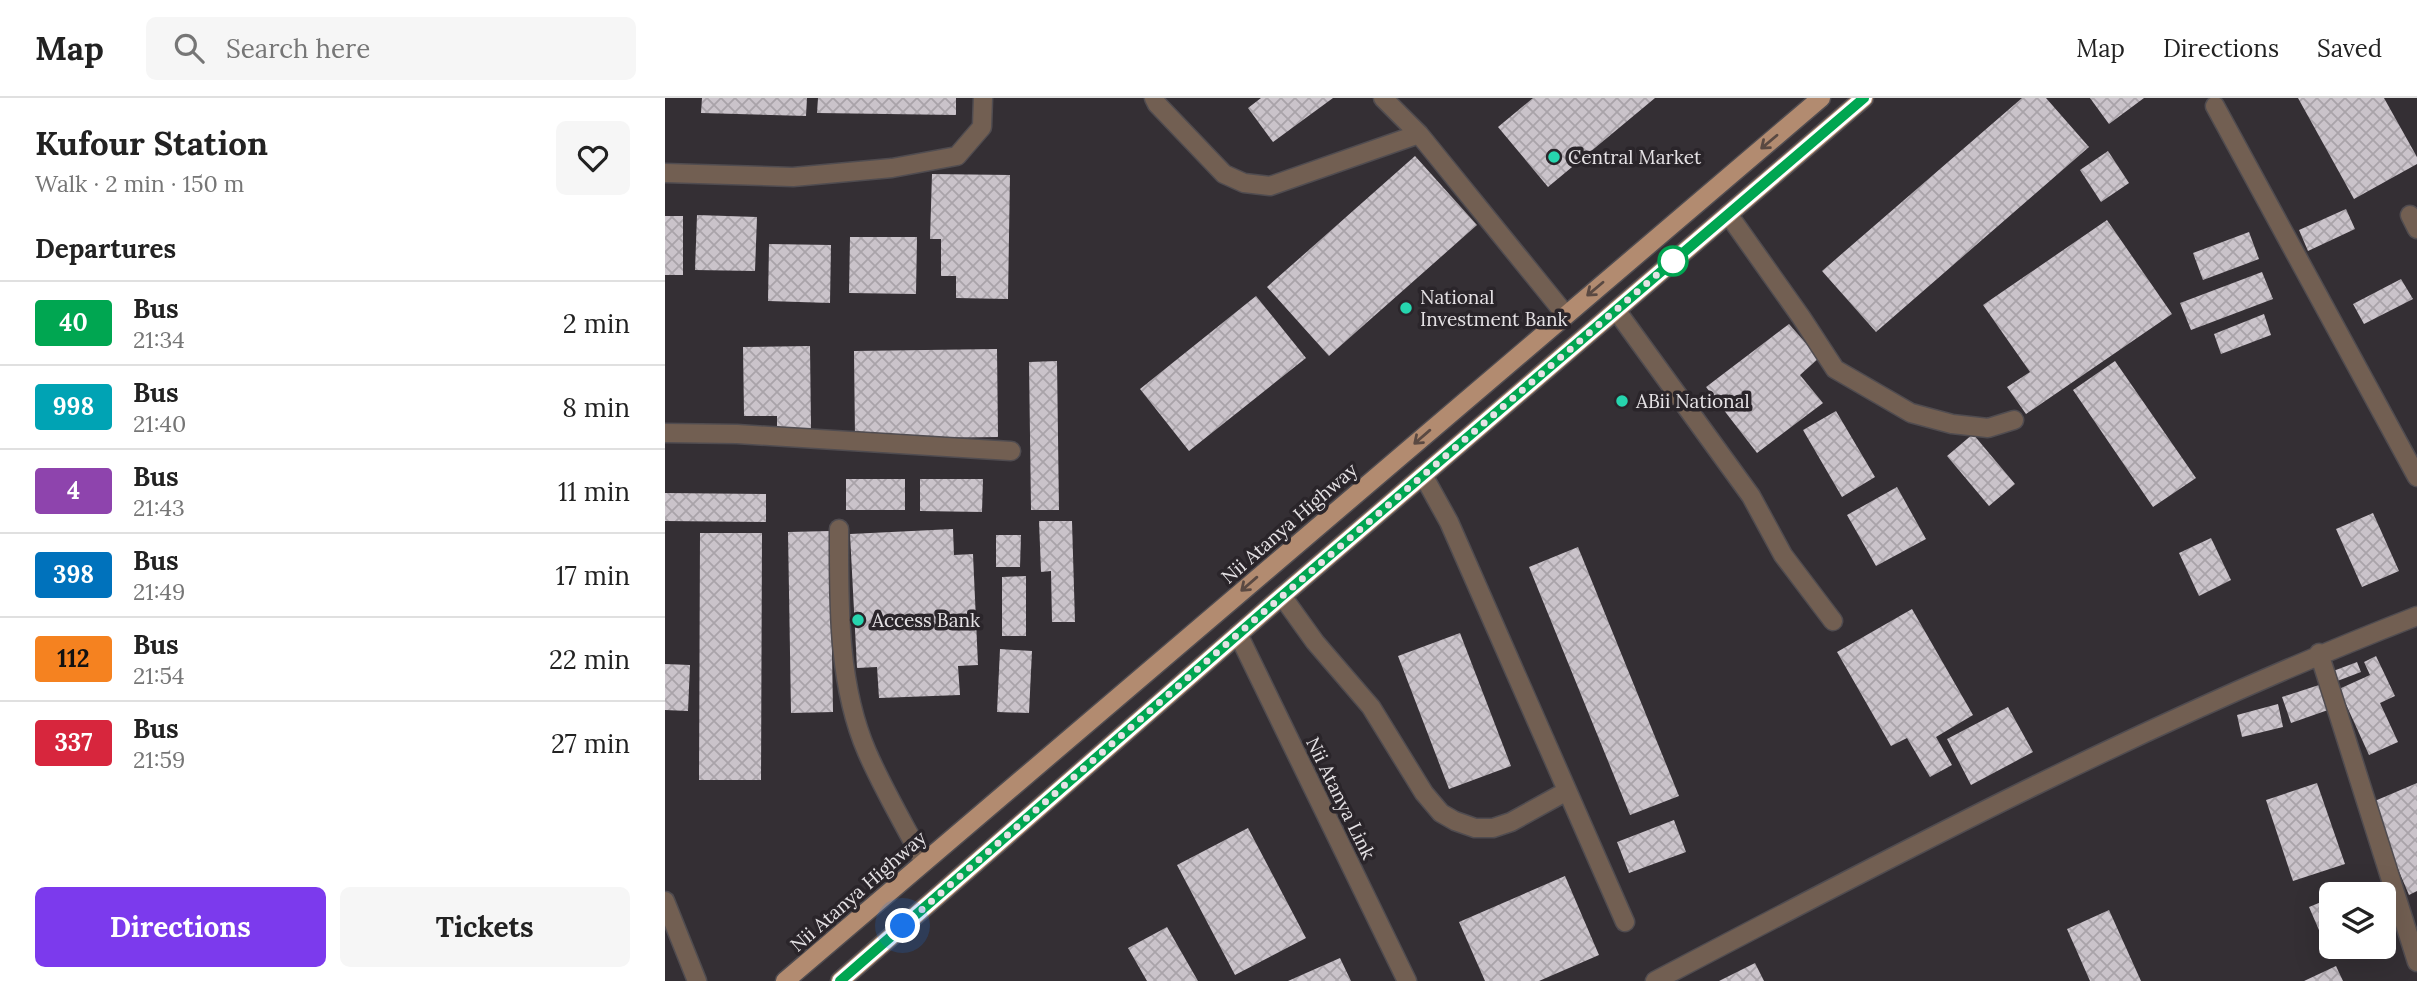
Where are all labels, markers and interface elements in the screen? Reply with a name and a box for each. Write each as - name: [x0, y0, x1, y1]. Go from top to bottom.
- search box: [146, 17, 636, 80]
- text: Map: [35, 27, 104, 69]
- icon: search: [170, 29, 208, 67]
- text: Search here: [226, 32, 370, 65]
- text: Map: [2076, 33, 2125, 64]
- text: Directions: [2163, 33, 2279, 64]
- text: Saved: [2317, 33, 2382, 64]
- button: heart: [556, 121, 630, 195]
- text: Kufour Station: [35, 122, 268, 164]
- one-way arrow: [1760, 134, 1778, 150]
- place label: Central Market: [1568, 145, 1702, 169]
- marker: Central Market: [1546, 149, 1562, 165]
- text: Walk · 2 min · 150 m: [35, 169, 244, 198]
- text: Departures: [35, 232, 176, 265]
- unlabelled marker: [1658, 246, 1688, 276]
- one-way arrow: [1586, 281, 1604, 297]
- place label: National Investment Bank: [1420, 285, 1569, 331]
- text: Bus: [133, 292, 179, 325]
- marker: National Investment Bank: [1398, 300, 1414, 316]
- text: 40: [59, 307, 88, 338]
- text: 2 min: [563, 307, 630, 340]
- text: 21:34: [133, 325, 185, 354]
- text: Bus: [133, 376, 179, 409]
- place label: ABii National: [1635, 389, 1750, 413]
- text: 998: [53, 391, 94, 422]
- text: 8 min: [562, 391, 630, 424]
- marker: ABii National: [1614, 393, 1630, 409]
- text: 21:40: [133, 409, 186, 438]
- one-way arrow: [1413, 428, 1431, 444]
- street label: Nii Atanya Highway: [1216, 457, 1362, 589]
- text: Bus: [133, 460, 179, 493]
- text: 4: [67, 475, 80, 506]
- text: 11 min: [558, 475, 630, 508]
- text: 21:43: [133, 493, 185, 522]
- text: Bus: [133, 544, 179, 577]
- text: 398: [53, 559, 94, 590]
- text: 17 min: [555, 559, 630, 592]
- one-way arrow: [1240, 576, 1258, 592]
- text: 21:49: [133, 577, 185, 606]
- place label: Access Bank: [871, 608, 981, 632]
- marker: Access Bank: [850, 612, 866, 628]
- text: Bus: [133, 628, 179, 661]
- text: 112: [57, 643, 90, 674]
- text: 22 min: [549, 643, 630, 676]
- text: 21:54: [133, 661, 184, 690]
- text: Bus: [133, 712, 179, 745]
- text: 337: [54, 727, 93, 758]
- text: 27 min: [551, 727, 630, 760]
- street label: Nii Atanya Link: [1301, 733, 1381, 864]
- text: 21:59: [133, 745, 185, 774]
- street label: Nii Atanya Highway: [785, 825, 931, 957]
- map controls: [2319, 882, 2396, 959]
- button: layers: [2319, 882, 2396, 959]
- button: Directions: [35, 887, 326, 967]
- button: Tickets: [340, 887, 630, 967]
- your location: [885, 908, 920, 943]

